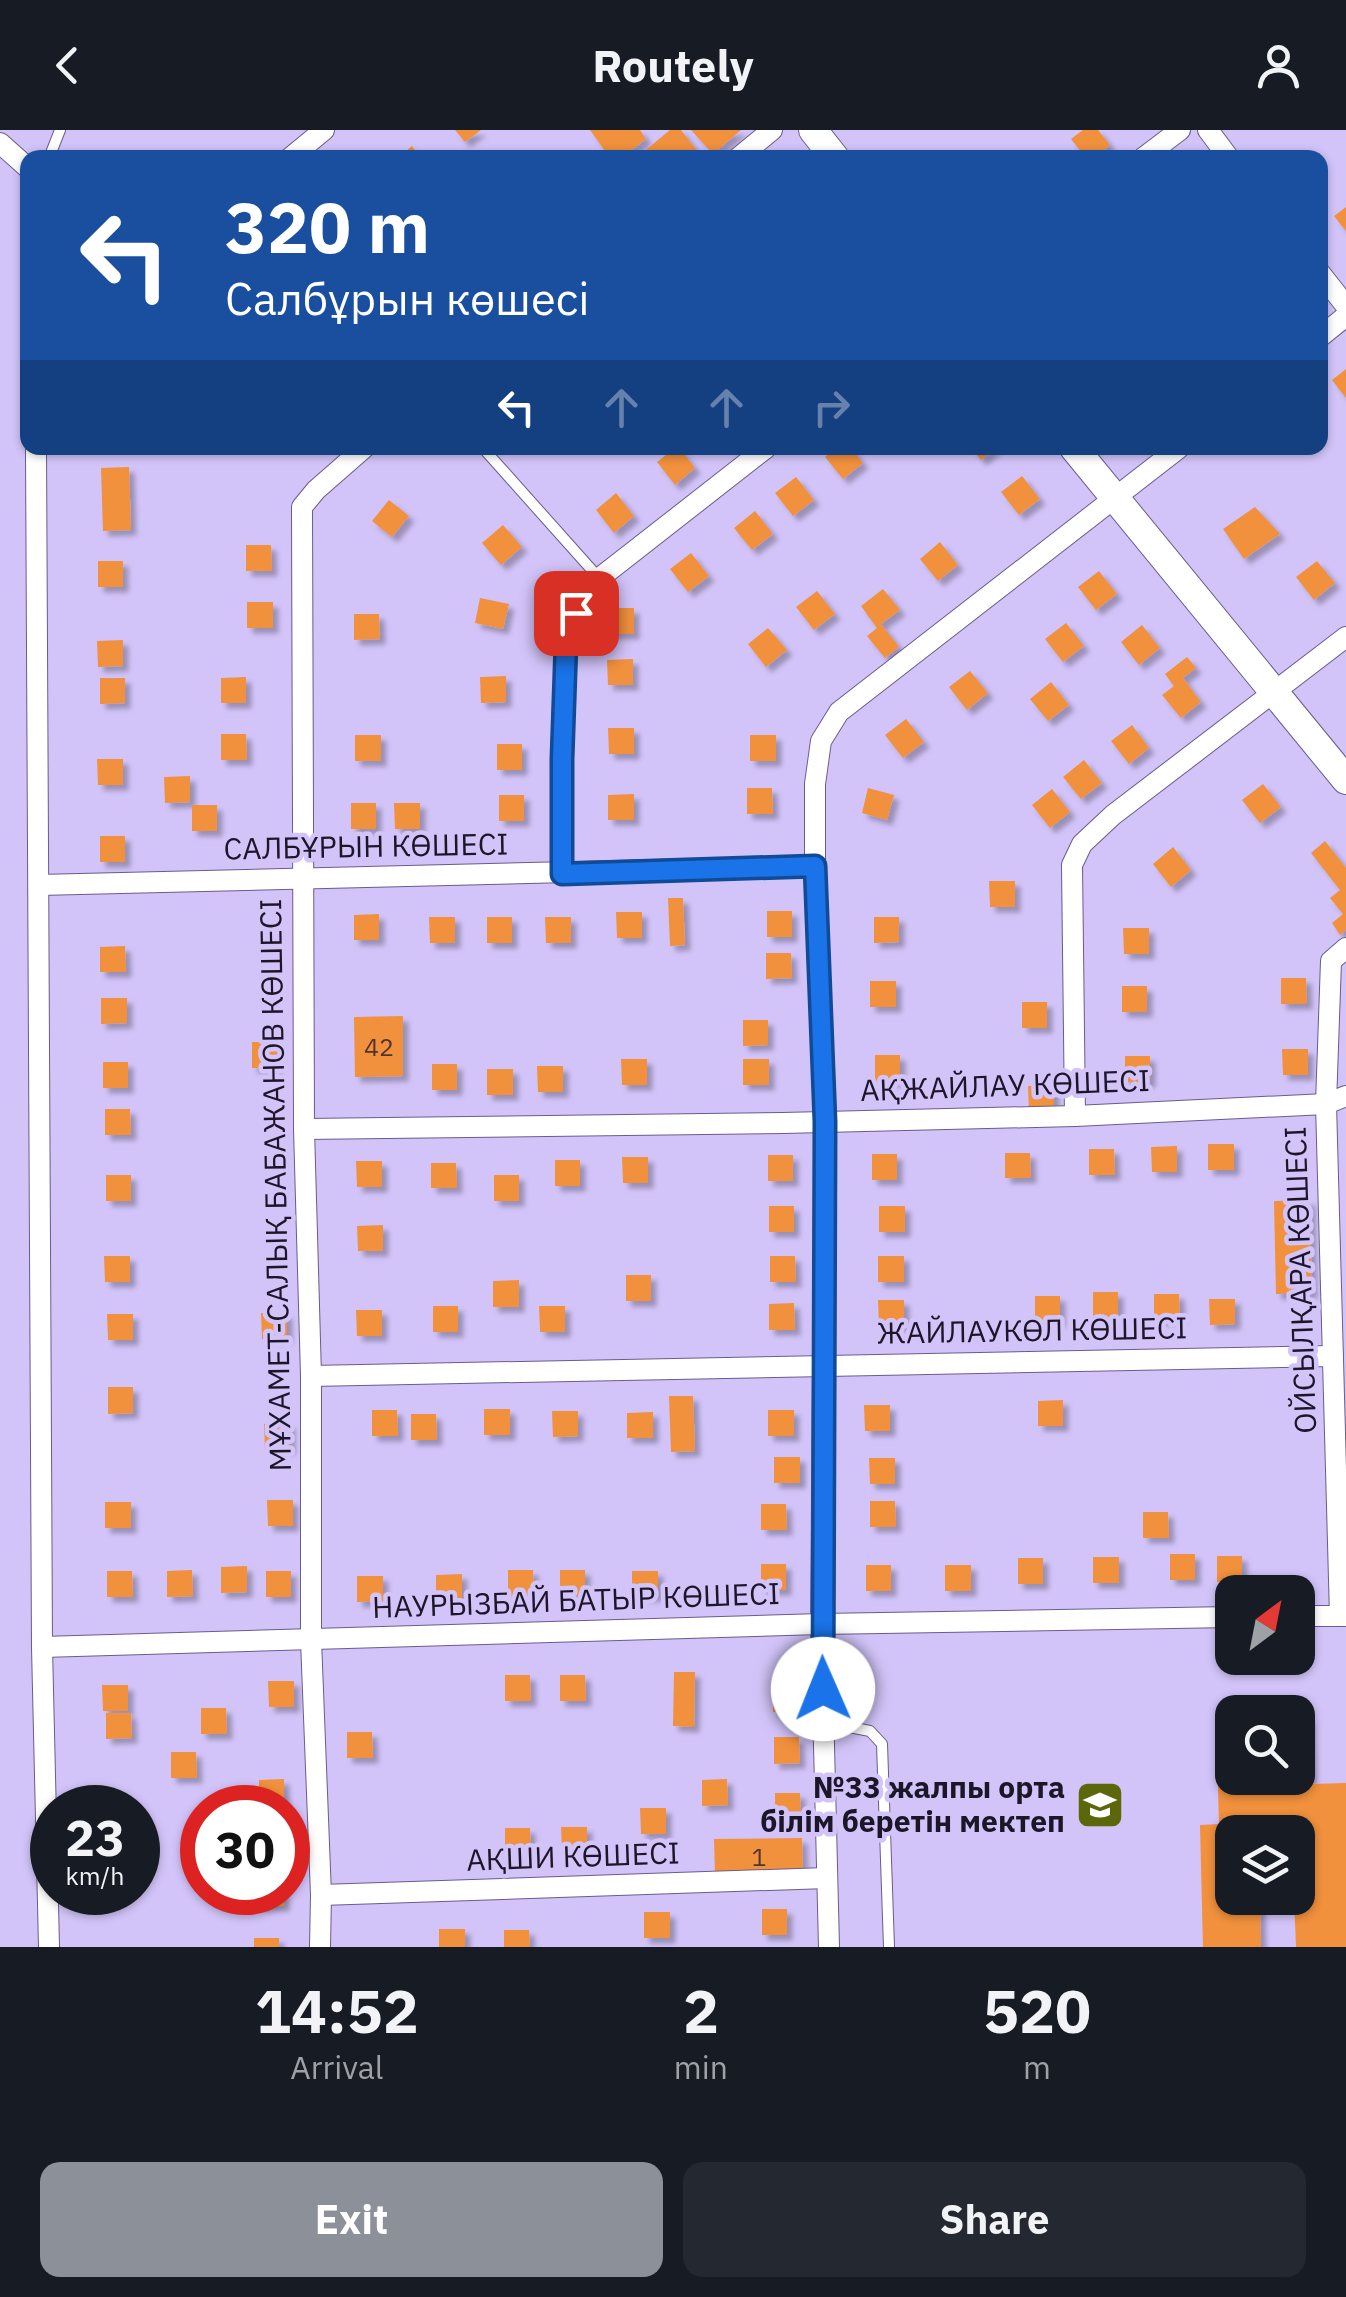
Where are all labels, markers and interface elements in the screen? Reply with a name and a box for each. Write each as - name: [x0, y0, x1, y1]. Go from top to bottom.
- text: Routely: [592, 36, 754, 94]
- icon: back: [40, 38, 95, 93]
- icon: person: [1251, 38, 1306, 93]
- text: 320 m: [225, 181, 430, 272]
- icon: left: [60, 190, 190, 320]
- text: Салбұрын көшесі: [225, 269, 590, 327]
- icon: left: [489, 380, 544, 435]
- icon: ahead: [594, 380, 649, 435]
- icon: ahead: [699, 380, 754, 435]
- icon: right: [804, 380, 859, 435]
- pin: [534, 571, 619, 656]
- icon: arrive: [549, 586, 604, 641]
- street label: САЛБҰРЫН КӨШЕСІ: [223, 824, 509, 867]
- street label: МҰХАМЕТ-САЛЫҚ БАБАЖАНОВ КӨШЕСІ: [250, 898, 299, 1472]
- house number: 42: [364, 1030, 394, 1063]
- street label: АҚЖАЙЛАУ КӨШЕСІ: [859, 1060, 1150, 1109]
- street label: ОЙСЫЛҚАРА КӨШЕСІ: [1275, 1126, 1324, 1434]
- street label: ЖАЙЛАУКӨЛ КӨШЕСІ: [876, 1307, 1188, 1352]
- street label: НАУРЫЗБАЙ БАТЫР КӨШЕСІ: [371, 1573, 780, 1626]
- north arrow: [1215, 1575, 1315, 1675]
- map controls: [1215, 1575, 1315, 1915]
- position arrow: [771, 1637, 875, 1741]
- button: search: [1215, 1695, 1315, 1795]
- place label: №33 жалпы орта білім беретін мектеп: [760, 1767, 1065, 1840]
- school or university icon: №33 жалпы орта білім беретін мектеп: [1074, 1779, 1126, 1831]
- speed limit sign: 30: [180, 1785, 310, 1915]
- text: 23: [65, 1805, 125, 1870]
- button: layers: [1215, 1815, 1315, 1915]
- street label: АҚШИ КӨШЕСІ: [466, 1832, 680, 1879]
- house number: 1: [751, 1840, 767, 1873]
- text: km/h: [66, 1859, 124, 1892]
- text: 14:52: [255, 1971, 419, 2050]
- text: 2: [683, 1971, 719, 2050]
- text: 520: [983, 1971, 1091, 2050]
- text: Arrival: [290, 2046, 384, 2088]
- text: min: [674, 2046, 728, 2088]
- text: m: [1023, 2046, 1051, 2088]
- button: Exit: [40, 2162, 663, 2277]
- button: Share: [683, 2162, 1306, 2277]

